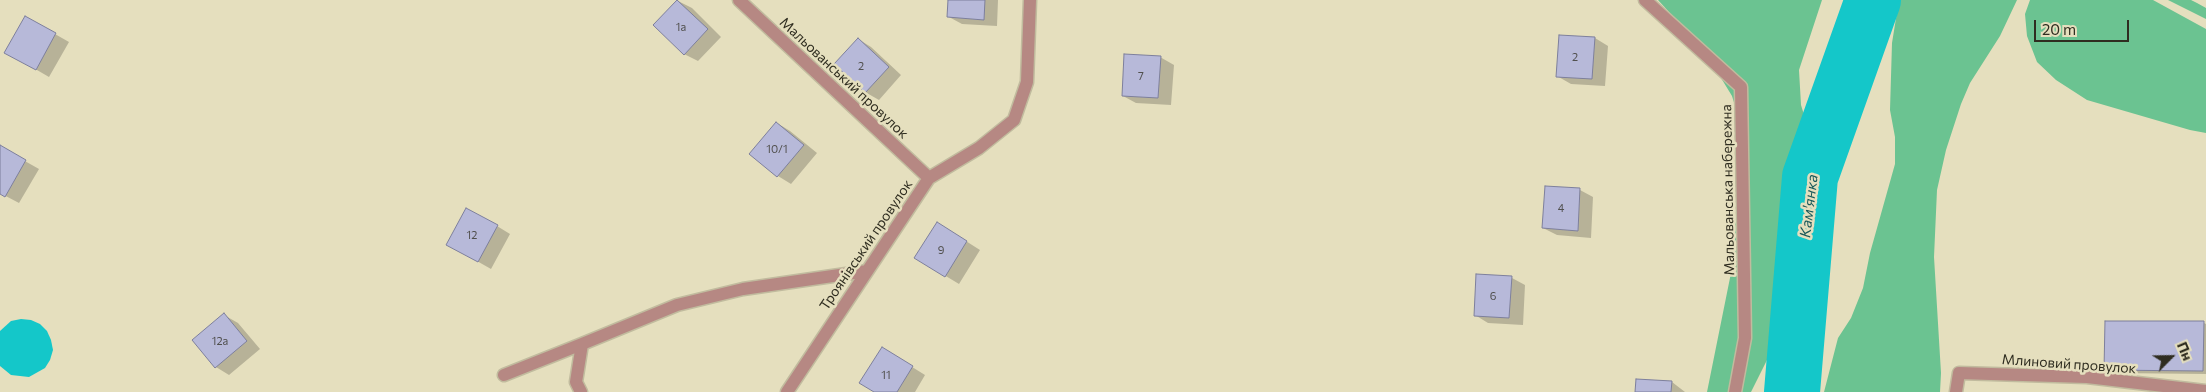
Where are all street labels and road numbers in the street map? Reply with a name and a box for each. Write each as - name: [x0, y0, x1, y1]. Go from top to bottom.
- street label: Мальованський провулок: [776, 14, 912, 142]
- street label: Мальованська набережна: [1718, 104, 1738, 276]
- street label: Троянівський провулок: [816, 177, 916, 313]
- street label: Млиновий провулок: [2001, 351, 2137, 377]

